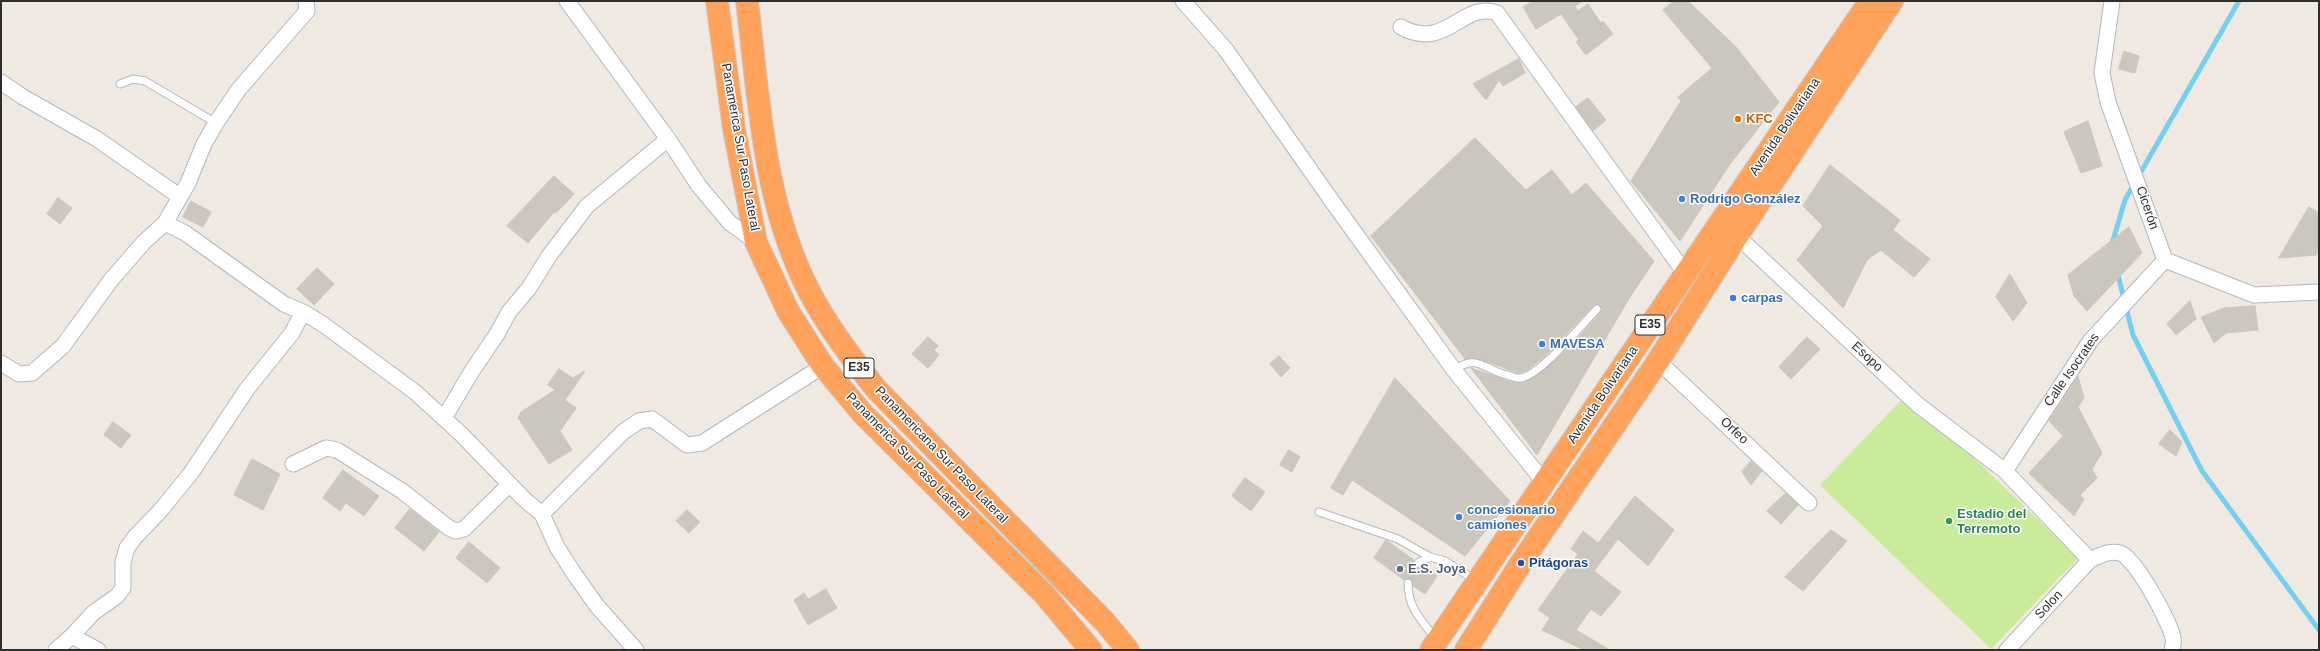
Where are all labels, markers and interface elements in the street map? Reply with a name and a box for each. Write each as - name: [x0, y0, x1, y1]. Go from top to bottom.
- street label: Panamerica Sur Paso Lateral: [718, 62, 762, 232]
- street label: Avenida Bolivariana: [1746, 75, 1824, 179]
- place label: KFC: [1746, 111, 1773, 127]
- marker: KFC: [1733, 114, 1743, 124]
- street label: Cicerón: [2132, 184, 2162, 232]
- place label: Rodrigo González: [1690, 191, 1800, 207]
- marker: Rodrigo González: [1677, 194, 1687, 204]
- place label: carpas: [1741, 290, 1783, 306]
- marker: carpas: [1728, 293, 1738, 303]
- road number: E35: [1635, 315, 1665, 335]
- street label: Calle Isocrates: [2041, 330, 2103, 410]
- place label: MAVESA: [1550, 336, 1605, 352]
- marker: MAVESA: [1537, 339, 1547, 349]
- street label: Esopo: [1848, 339, 1886, 375]
- street label: Avenida Bolivariana: [1564, 343, 1642, 447]
- road number: E35: [844, 358, 874, 378]
- street label: Panamericana Sur Paso Lateral: [871, 383, 1011, 527]
- street label: Panamerica Sur Paso Lateral: [842, 390, 972, 522]
- street label: Orfeo: [1717, 414, 1751, 448]
- place label: concesionario camiones: [1467, 502, 1555, 533]
- place label: Estadio del Terremoto: [1957, 506, 2026, 537]
- marker: concesionario camiones: [1454, 512, 1464, 522]
- marker: Estadio del Terremoto: [1944, 516, 1954, 526]
- place label: Pitágoras: [1529, 555, 1588, 571]
- marker: Pitágoras: [1516, 558, 1526, 568]
- place label: E.S. Joya: [1408, 561, 1466, 577]
- marker: E.S. Joya: [1395, 564, 1405, 574]
- street label: Solon: [2032, 588, 2066, 622]

